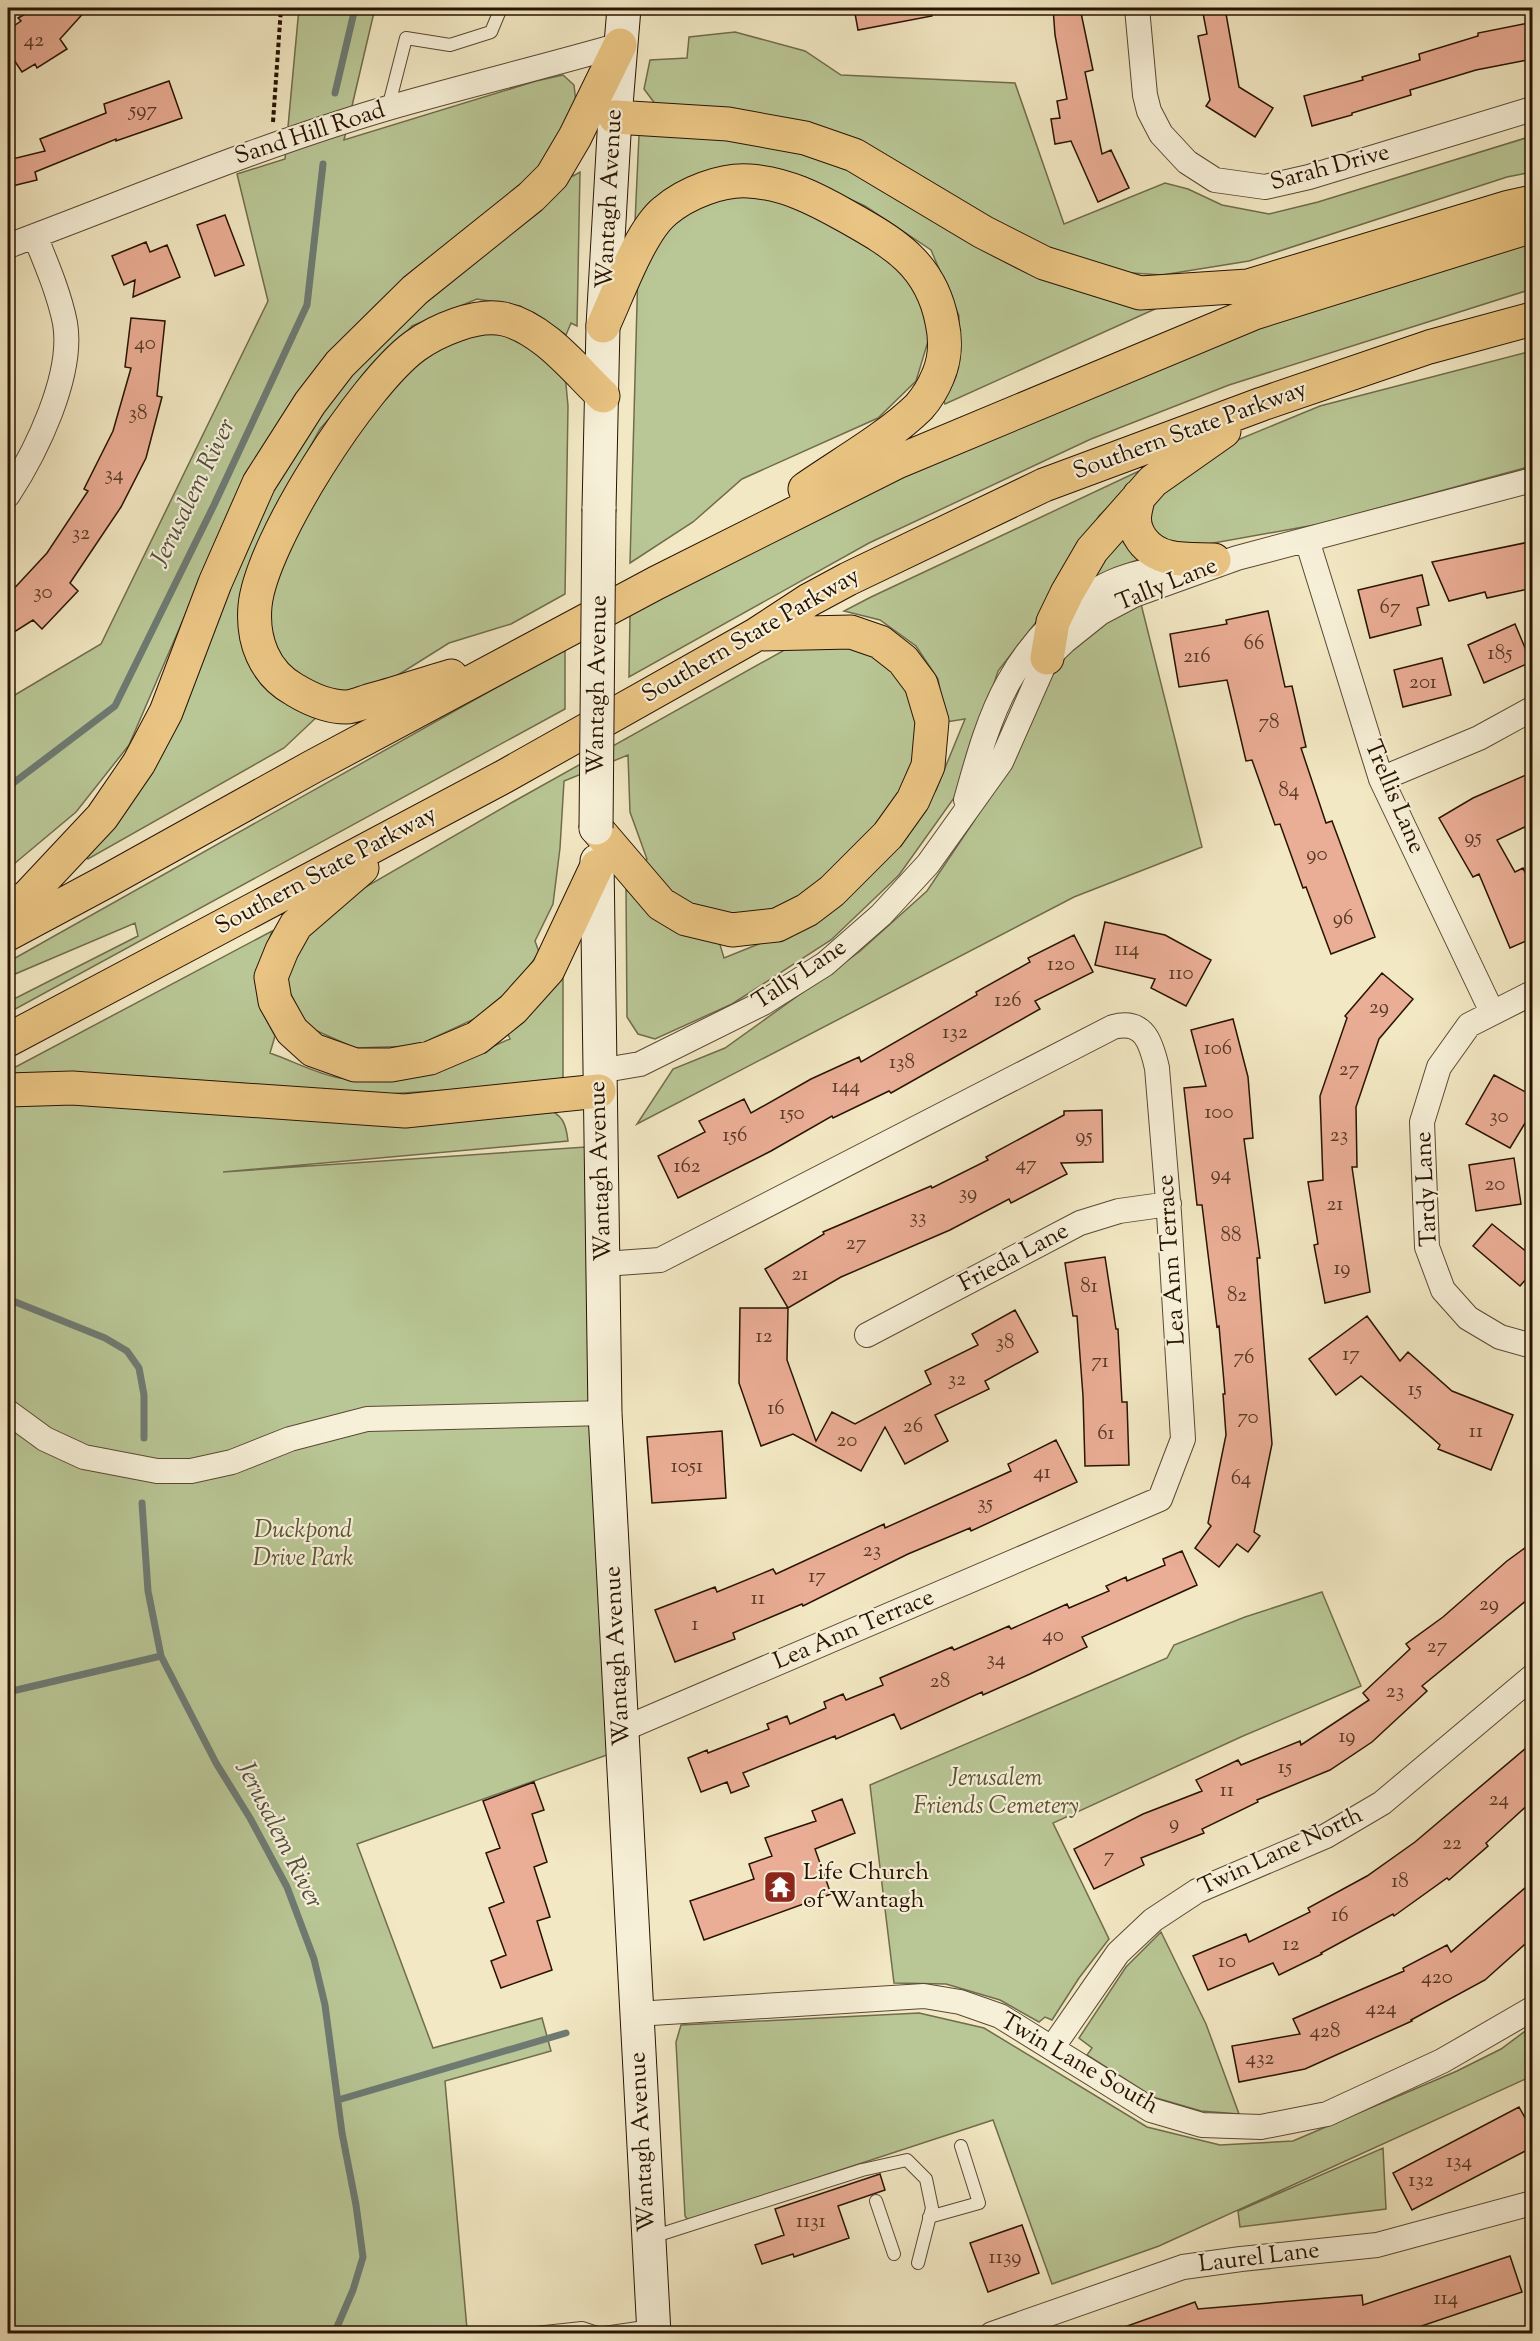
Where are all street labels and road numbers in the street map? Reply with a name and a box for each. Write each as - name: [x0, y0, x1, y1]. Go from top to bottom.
- street label: Sand Hill Road: [230, 94, 390, 174]
- street label: Wantagh Avenue: [588, 108, 632, 290]
- street label: Sarah Drive: [1267, 136, 1393, 200]
- street label: Southern State Parkway: [1068, 373, 1312, 489]
- street label: Tally Lane: [1111, 549, 1223, 621]
- street label: Southern State Parkway: [636, 560, 866, 712]
- street label: Wantagh Avenue: [579, 595, 617, 775]
- street label: Trellis Lane: [1355, 735, 1433, 859]
- street label: Southern State Parkway: [209, 798, 443, 944]
- street label: Tally Lane: [746, 931, 854, 1019]
- street label: Wantagh Avenue: [581, 1080, 621, 1262]
- street label: Tardy Lane: [1407, 1130, 1447, 1248]
- street label: Lea Ann Terrace: [1149, 1173, 1195, 1347]
- street label: Frieda Lane: [953, 1215, 1075, 1301]
- street label: Wantagh Avenue: [596, 1565, 640, 1747]
- street label: Lea Ann Terrace: [768, 1581, 940, 1679]
- street label: Twin Lane North: [1193, 1799, 1369, 1905]
- street label: Twin Lane South: [993, 2005, 1165, 2123]
- street label: Wantagh Avenue: [621, 2051, 665, 2233]
- street label: Laurel Lane: [1197, 2234, 1321, 2282]

